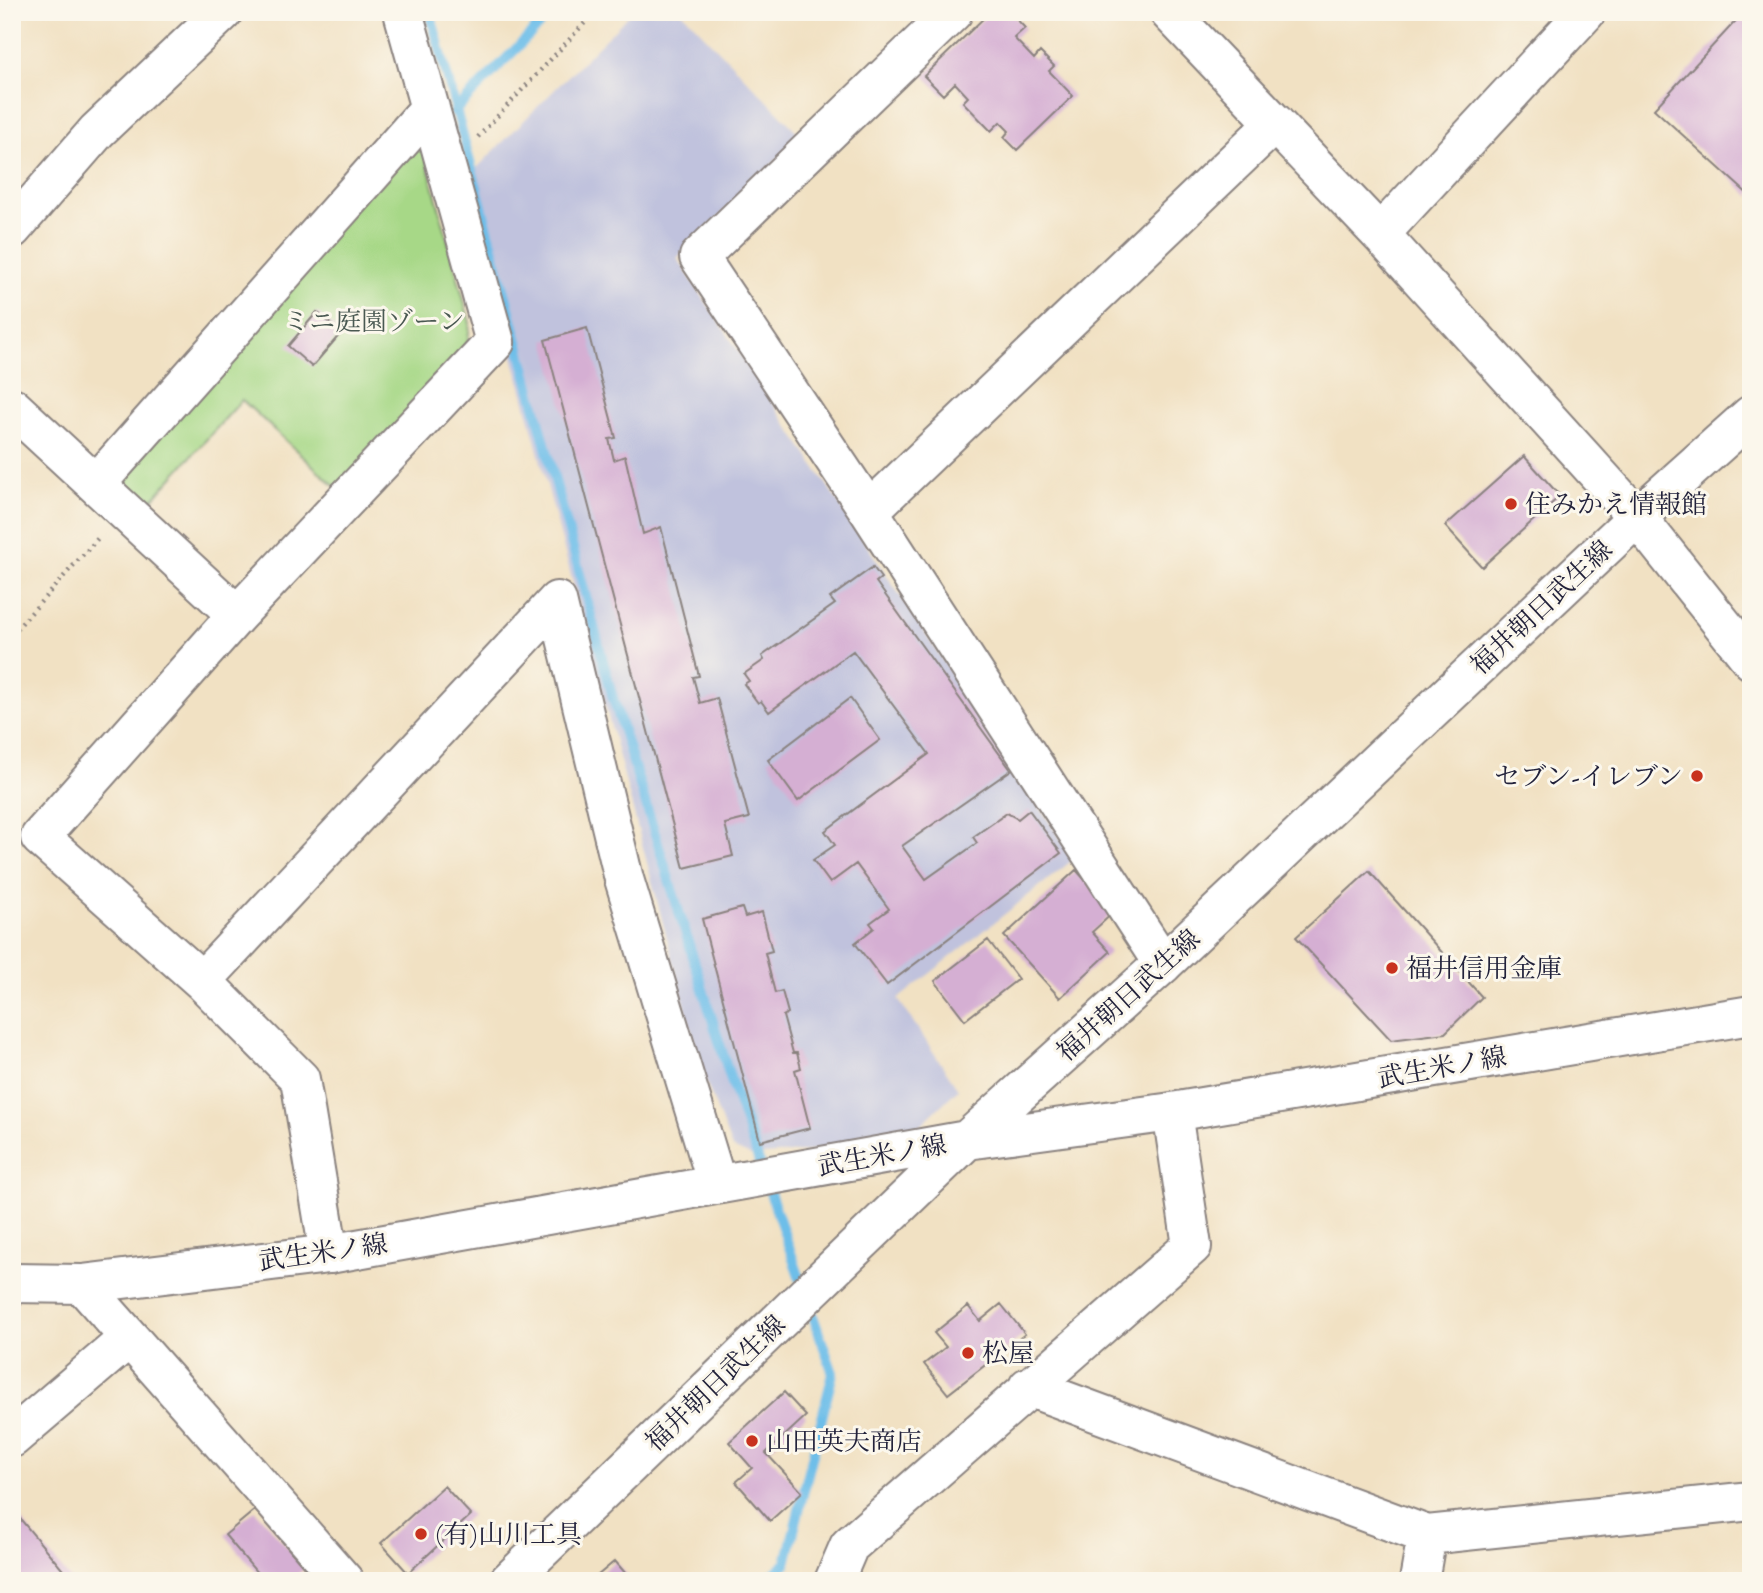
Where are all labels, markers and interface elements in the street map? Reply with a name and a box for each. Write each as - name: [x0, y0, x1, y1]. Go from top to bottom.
- park label: ミニ庭園ゾーン: [283, 305, 465, 342]
- place label: 住みかえ情報館: [1525, 488, 1707, 525]
- marker: 住みかえ情報館: [1503, 496, 1519, 512]
- street label: 福井朝日武生線: [1464, 533, 1622, 684]
- place label: セブン-イレブン: [1494, 760, 1683, 797]
- marker: セブン-イレブン: [1689, 768, 1705, 784]
- street label: 福井朝日武生線: [1050, 922, 1210, 1072]
- place label: 福井信用金庫: [1406, 952, 1562, 989]
- marker: 福井信用金庫: [1384, 960, 1400, 976]
- street label: 武生米ノ線: [1375, 1040, 1510, 1099]
- street label: 武生米ノ線: [815, 1128, 950, 1187]
- street label: 武生米ノ線: [256, 1227, 390, 1282]
- street label: 福井朝日武生線: [638, 1308, 795, 1461]
- place label: 松屋: [982, 1337, 1034, 1374]
- marker: 松屋: [960, 1345, 976, 1361]
- place label: 山田英夫商店: [766, 1425, 922, 1462]
- marker: 山田英夫商店: [744, 1433, 760, 1449]
- place label: (有)山川工具: [435, 1518, 582, 1555]
- marker: (有)山川工具: [413, 1526, 429, 1542]

